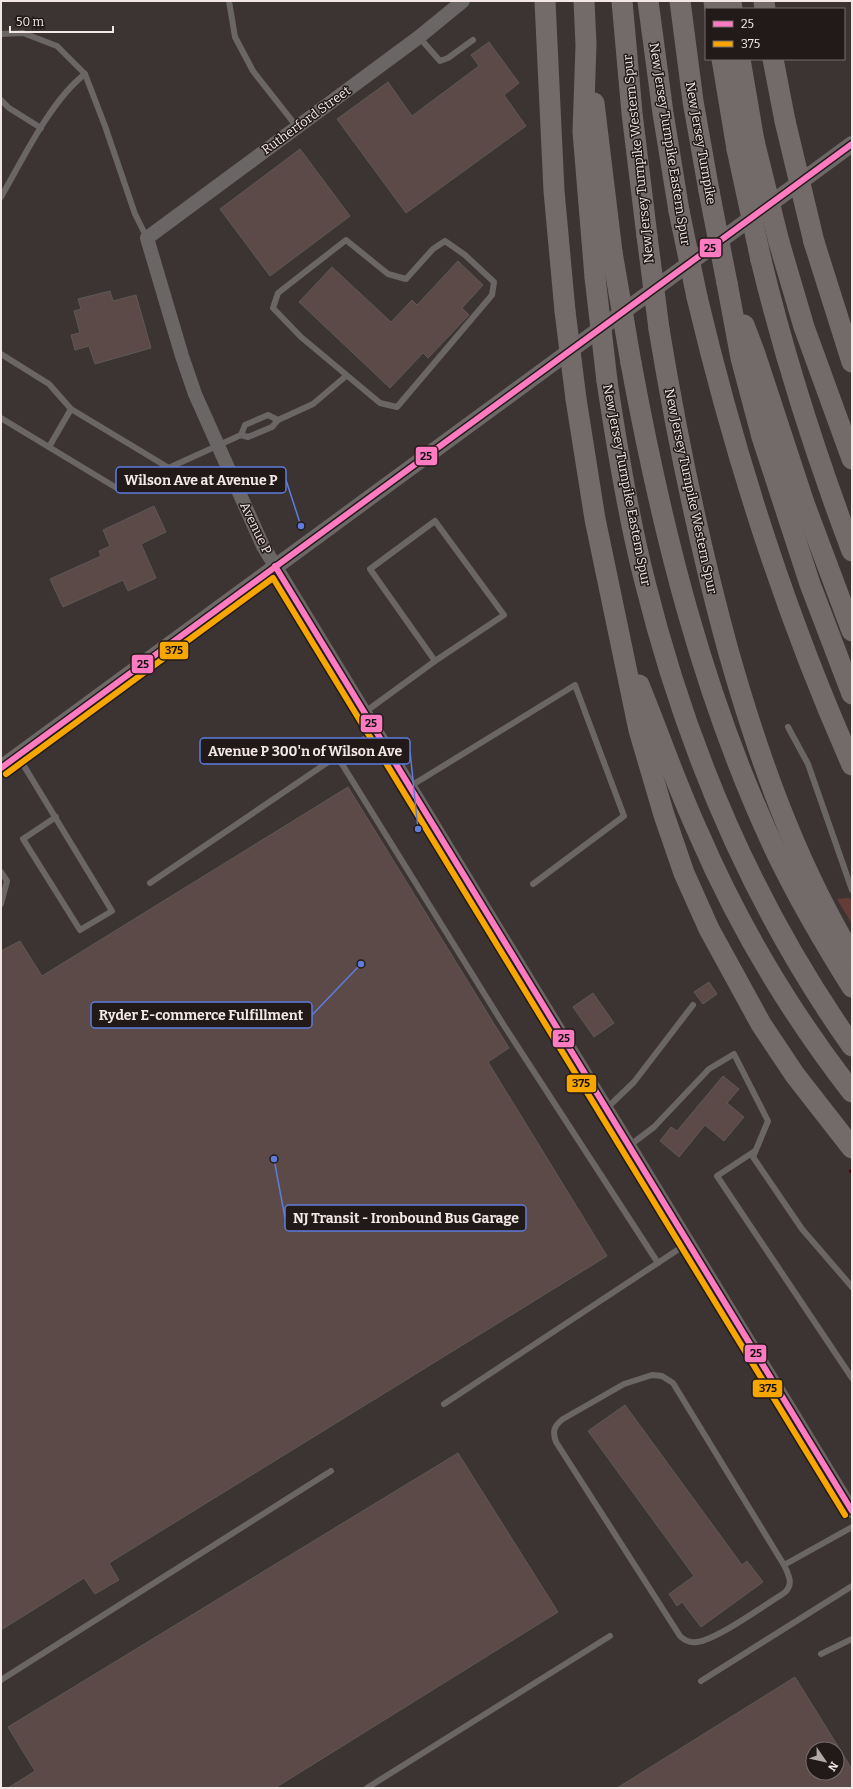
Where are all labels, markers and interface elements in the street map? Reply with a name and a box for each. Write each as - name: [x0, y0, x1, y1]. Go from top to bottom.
- scale bar: [10, 8, 113, 34]
- legend: [705, 8, 845, 60]
- text: 50 m: [16, 15, 45, 29]
- text: 25: [741, 17, 754, 31]
- text: 375: [741, 37, 760, 51]
- street label: New Jersey Turnpike Eastern Spur: [647, 42, 693, 247]
- street label: New Jersey Turnpike Western Spur: [620, 54, 656, 264]
- street label: New Jersey Turnpike: [683, 81, 719, 205]
- street label: Rutherford Street: [259, 83, 354, 157]
- line badge: 25: [699, 238, 722, 258]
- text: 25: [704, 242, 716, 255]
- street label: New Jersey Turnpike Eastern Spur: [600, 383, 654, 587]
- street label: New Jersey Turnpike Western Spur: [662, 387, 720, 595]
- line badge: 25: [415, 446, 438, 466]
- text: 25: [420, 450, 432, 463]
- callout: Wilson Ave at Avenue P: [116, 467, 286, 493]
- text: Wilson Ave at Avenue P: [124, 472, 278, 489]
- street label: Avenue P: [237, 500, 275, 557]
- line badge: 375: [159, 641, 189, 660]
- text: 375: [165, 644, 183, 657]
- line badge: 25: [131, 654, 154, 674]
- text: 25: [137, 658, 149, 671]
- line badge: 25: [360, 714, 383, 733]
- text: 25: [365, 717, 377, 730]
- callout: Avenue P 300'n of Wilson Ave: [200, 738, 410, 764]
- text: Avenue P 300'n of Wilson Ave: [208, 743, 402, 760]
- callout: Ryder E-commerce Fulfillment: [91, 1002, 312, 1028]
- text: Ryder E-commerce Fulfillment: [99, 1007, 304, 1024]
- line badge: 25: [552, 1029, 575, 1048]
- text: 25: [558, 1032, 570, 1045]
- line badge: 375: [566, 1074, 597, 1093]
- text: 375: [572, 1077, 590, 1090]
- callout: NJ Transit - Ironbound Bus Garage: [285, 1205, 526, 1231]
- text: NJ Transit - Ironbound Bus Garage: [293, 1210, 519, 1227]
- line badge: 25: [744, 1344, 767, 1363]
- text: 25: [750, 1347, 762, 1360]
- line badge: 375: [752, 1379, 783, 1398]
- text: 375: [759, 1382, 777, 1395]
- north arrow: [805, 1741, 845, 1781]
- text: N: [825, 1759, 841, 1774]

